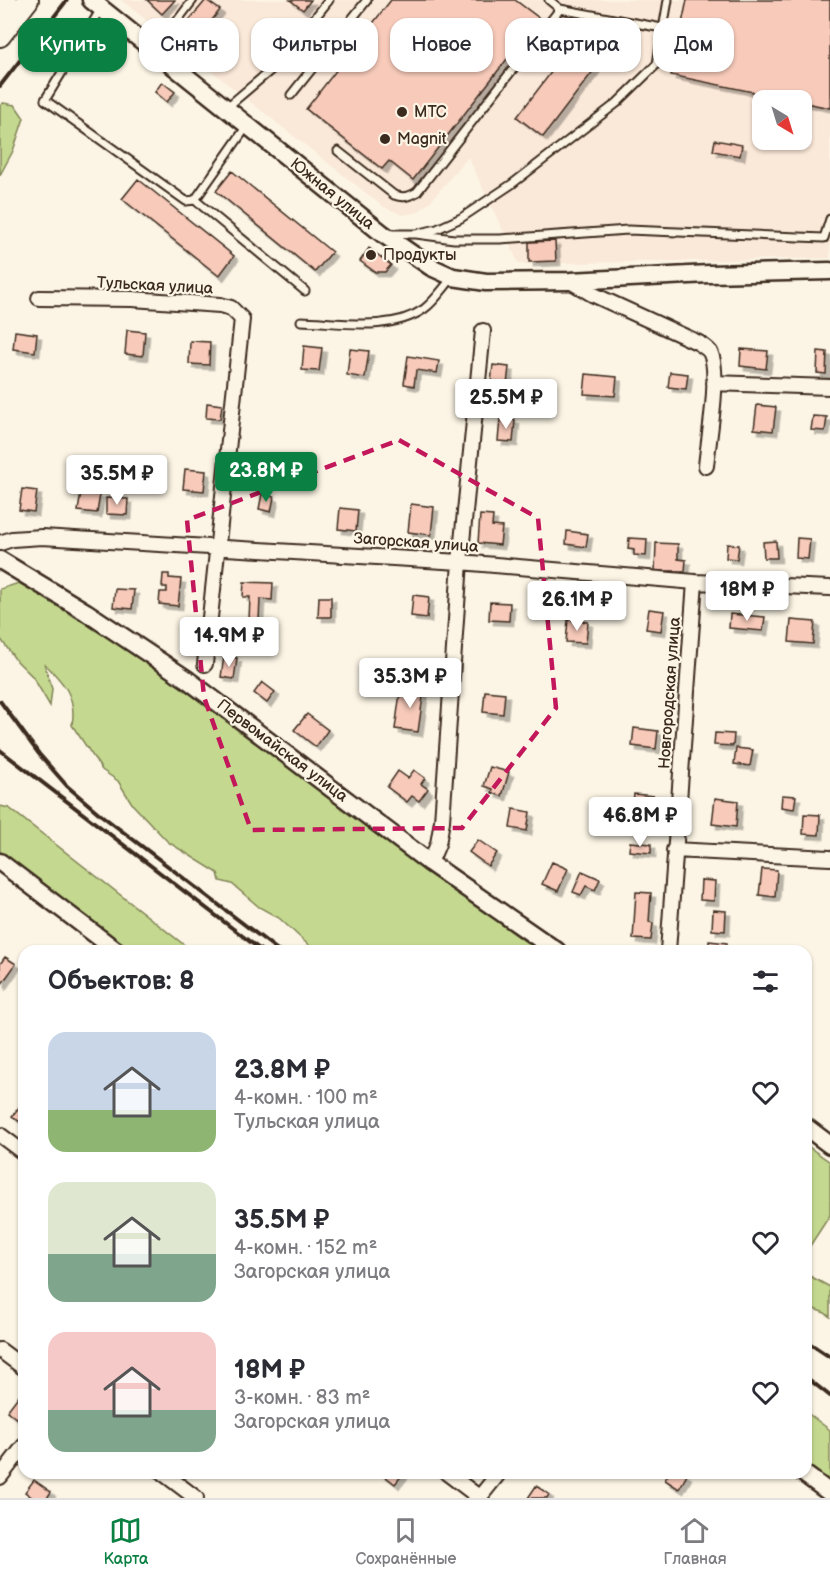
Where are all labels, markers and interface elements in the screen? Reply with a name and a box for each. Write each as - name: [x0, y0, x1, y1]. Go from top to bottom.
- chip: Купить: [18, 18, 127, 72]
- chip: Снять: [139, 18, 239, 72]
- chip: Фильтры: [251, 18, 378, 72]
- chip: Новое: [390, 18, 493, 72]
- chip: Квартира: [505, 18, 641, 72]
- chip: Дом: [653, 18, 734, 72]
- north arrow: [752, 90, 812, 150]
- map controls: [752, 90, 812, 150]
- place label: МТС: [414, 103, 447, 122]
- marker: МТС: [395, 105, 409, 119]
- place label: Magnit: [397, 130, 447, 149]
- marker: Magnit: [378, 132, 392, 146]
- street label: Южная улица: [286, 154, 378, 234]
- place label: Продукты: [383, 246, 456, 265]
- marker: Продукты: [364, 248, 378, 262]
- street label: Тульская улица: [96, 273, 214, 299]
- pin: 25.5M ₽: [451, 379, 561, 430]
- text: 25.5M ₽: [469, 386, 543, 410]
- pin: 23.8M ₽: [211, 452, 321, 503]
- pin: 35.5M ₽: [62, 455, 172, 506]
- text: 23.8M ₽: [229, 459, 303, 483]
- text: 35.5M ₽: [80, 462, 154, 486]
- street label: Загорская улица: [353, 529, 480, 557]
- pin: 18M ₽: [705, 571, 789, 622]
- text: 18M ₽: [720, 578, 774, 602]
- pin: 26.1M ₽: [522, 581, 632, 632]
- text: 26.1M ₽: [541, 588, 613, 612]
- street label: Новгородская улица: [655, 616, 685, 770]
- pin: 14.9M ₽: [174, 617, 284, 668]
- text: 14.9M ₽: [194, 624, 264, 648]
- pin: 35.3M ₽: [355, 658, 465, 709]
- text: 35.3M ₽: [373, 665, 447, 689]
- street label: Первомайская улица: [213, 696, 352, 807]
- pin: 46.8M ₽: [585, 797, 695, 848]
- text: 46.8M ₽: [603, 804, 677, 828]
- icon: filters: [749, 965, 782, 998]
- text: Объектов: 8: [48, 966, 195, 997]
- text: 23.8M ₽: [234, 1055, 330, 1086]
- icon: home: [96, 1056, 168, 1128]
- icon: heart: [749, 1076, 782, 1109]
- text: 4-комн. · 100 m²: [234, 1086, 378, 1110]
- text: Тульская улица: [234, 1110, 380, 1134]
- text: 35.5M ₽: [234, 1205, 329, 1236]
- icon: home: [96, 1206, 168, 1278]
- icon: heart: [749, 1226, 782, 1259]
- text: 4-комн. · 152 m²: [234, 1236, 377, 1260]
- text: Загорская улица: [234, 1260, 390, 1284]
- text: 18M ₽: [234, 1355, 305, 1386]
- icon: home: [96, 1356, 168, 1428]
- icon: heart: [749, 1376, 782, 1409]
- text: 3-комн. · 83 m²: [234, 1386, 370, 1410]
- text: Загорская улица: [234, 1410, 390, 1434]
- tab: Карта: [103, 1514, 149, 1569]
- tab: Сохранённые: [355, 1514, 456, 1569]
- tab: Главная: [663, 1514, 727, 1569]

